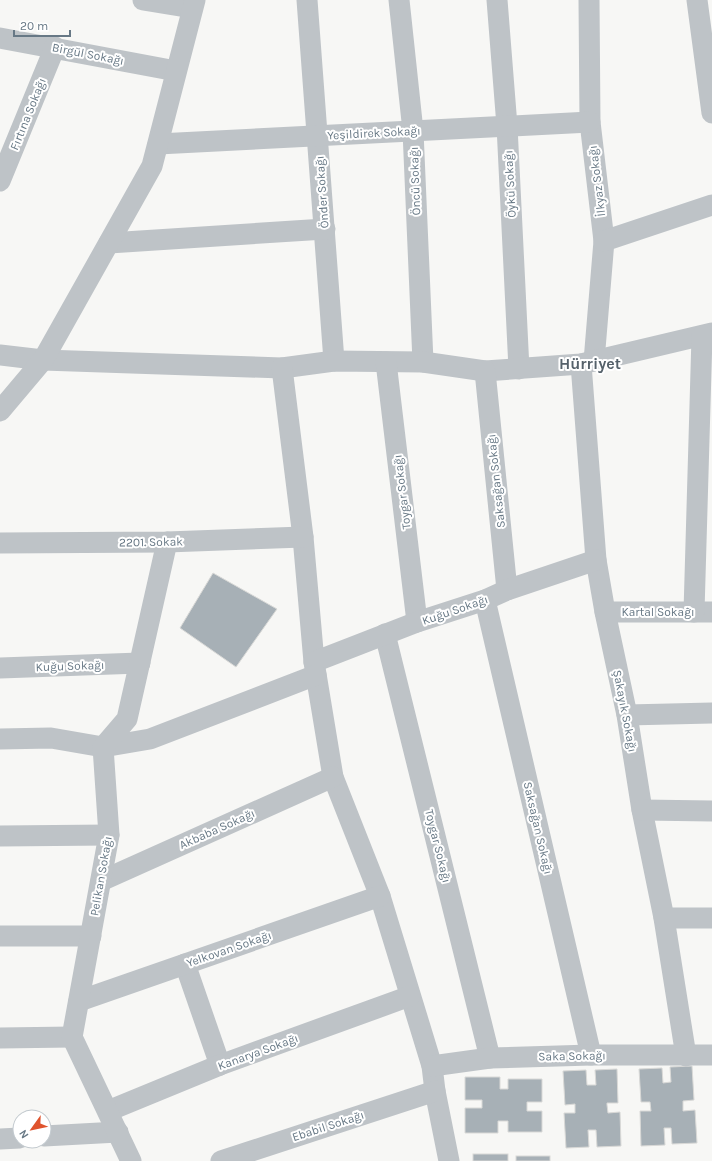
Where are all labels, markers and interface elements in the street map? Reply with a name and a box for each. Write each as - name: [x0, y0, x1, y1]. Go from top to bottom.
- scale bar: [14, 12, 70, 38]
- text: 20 m: [20, 19, 48, 33]
- street label: Birgül Sokağı: [51, 40, 125, 68]
- street label: Fırtına Sokağı: [7, 76, 49, 152]
- street label: Yeşildirek Sokağı: [327, 124, 421, 142]
- street label: İlkyaz Sokağı: [586, 145, 608, 217]
- street label: Öncü Sokağı: [407, 146, 423, 216]
- street label: Öykü Sokağı: [501, 150, 519, 218]
- street label: Önder Sokağı: [312, 155, 332, 229]
- district label: Hürriyet: [559, 354, 621, 373]
- street label: Saksağan Sokağı: [484, 433, 508, 529]
- street label: Toygar Sokağı: [390, 454, 414, 530]
- street label: 2201. Sokak: [119, 534, 183, 550]
- street label: Kuğu Sokağı: [420, 592, 490, 628]
- street label: Kartal Sokağı: [621, 605, 695, 619]
- street label: Kuğu Sokağı: [35, 658, 105, 674]
- street label: Şakayık Sokağı: [610, 669, 640, 753]
- street label: Saksağan Sokağı: [521, 780, 555, 876]
- street label: Akbaba Sokağı: [177, 806, 257, 852]
- street label: Toygar Sokağı: [422, 808, 454, 884]
- street label: Pelikan Sokağı: [87, 835, 115, 917]
- street label: Yelkovan Sokağı: [185, 928, 273, 970]
- street label: Kanarya Sokağı: [216, 1031, 300, 1073]
- street label: Saka Sokağı: [538, 1048, 606, 1064]
- street label: Ebabil Sokağı: [290, 1108, 366, 1144]
- north arrow: [12, 1109, 52, 1149]
- text: N: [16, 1127, 32, 1141]

